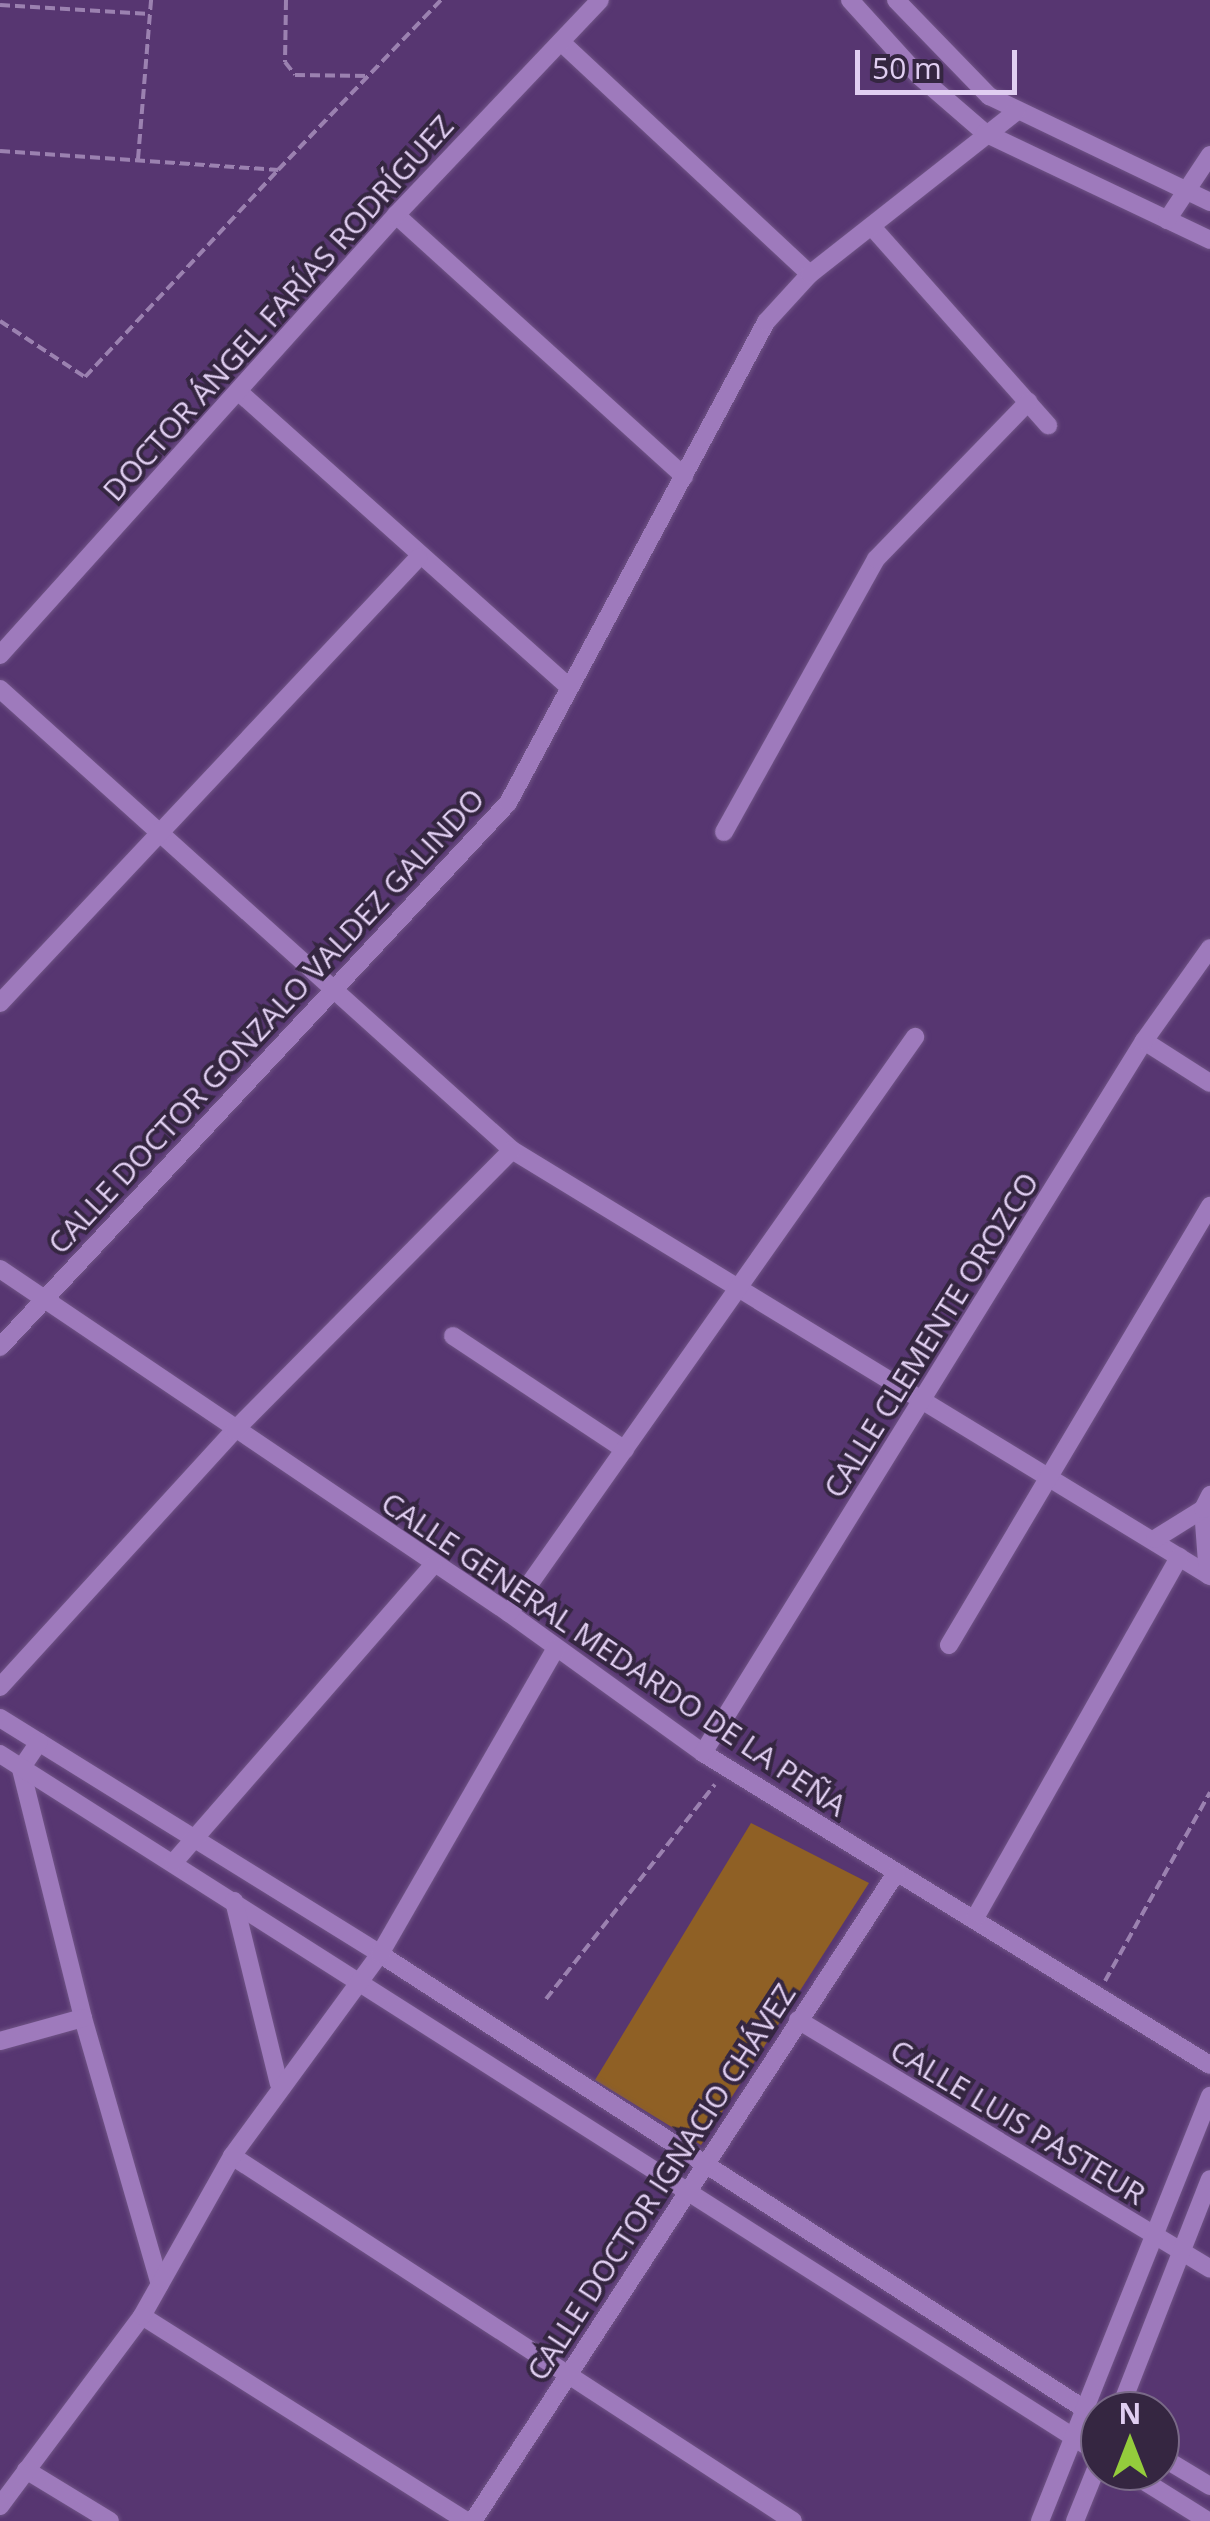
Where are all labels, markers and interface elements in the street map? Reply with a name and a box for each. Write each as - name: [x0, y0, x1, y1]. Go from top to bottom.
- scale bar: [860, 30, 1022, 92]
- text: 50 m: [872, 47, 942, 88]
- street label: DOCTOR ÁNGEL FARÍAS RODRÍGUEZ: [95, 108, 461, 508]
- street label: CALLE DOCTOR GONZALO VALDEZ GALINDO: [40, 781, 492, 1261]
- street label: CALLE CLEMENTE OROZCO: [816, 1166, 1046, 1504]
- street label: CALLE GENERAL MEDARDO DE LA PEÑA: [375, 1484, 853, 1824]
- street label: CALLE DOCTOR IGNACIO CHÁVEZ: [519, 1977, 803, 2387]
- street label: CALLE LUIS PASTEUR: [884, 2032, 1152, 2212]
- north arrow: [1080, 2391, 1180, 2491]
- text: N: [1119, 2394, 1141, 2432]

